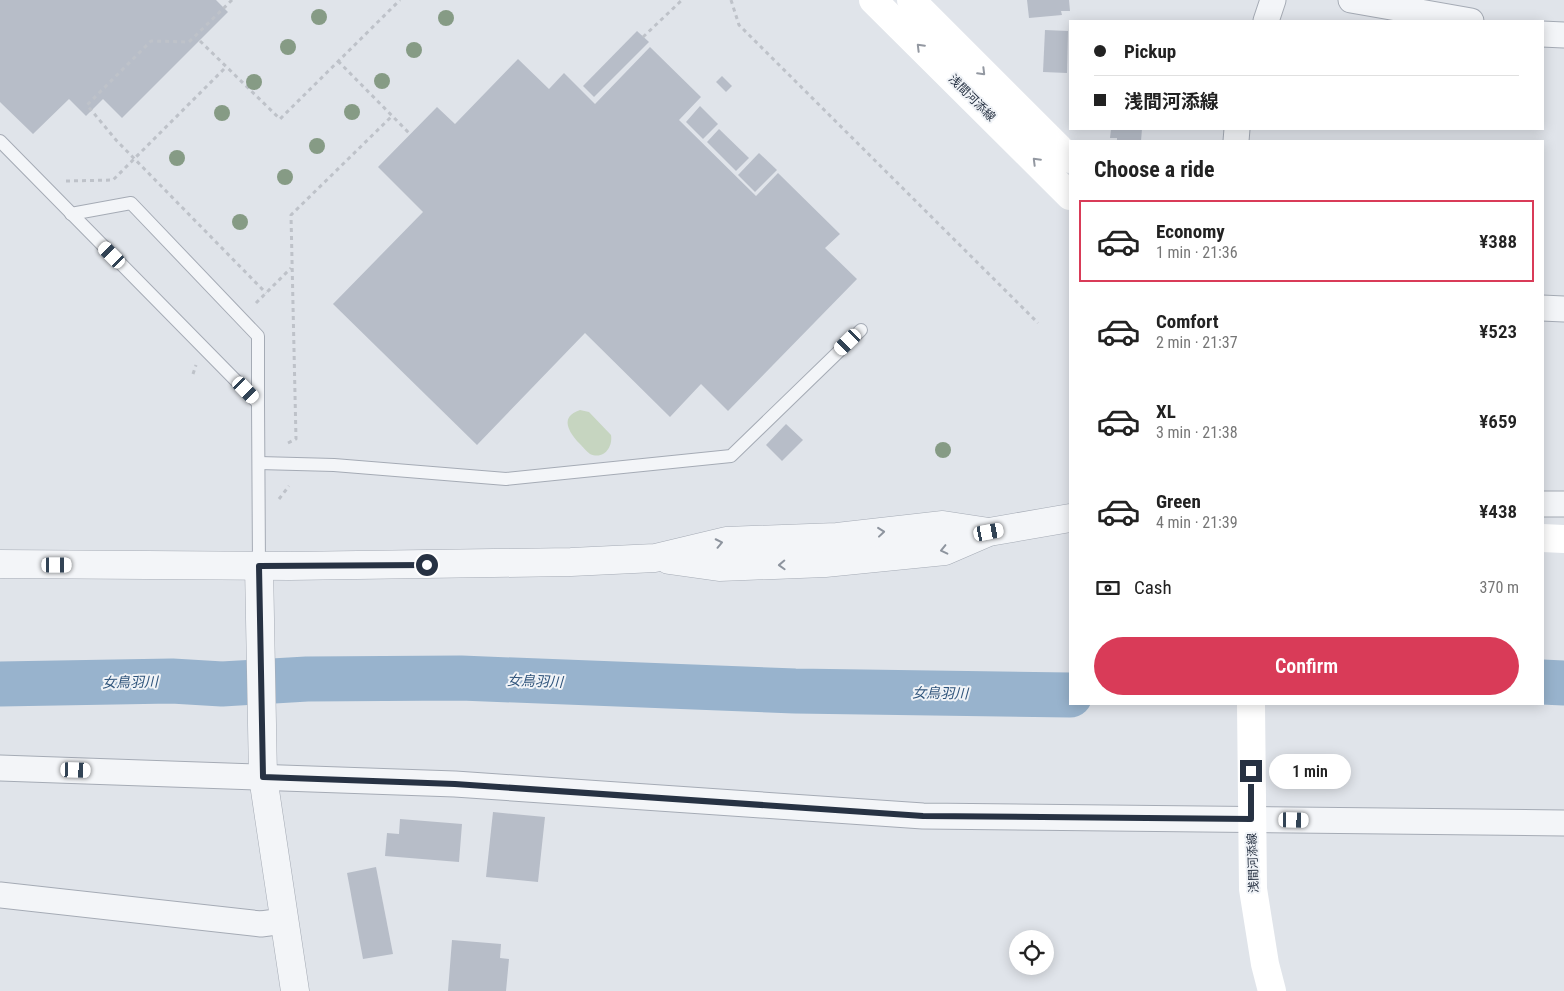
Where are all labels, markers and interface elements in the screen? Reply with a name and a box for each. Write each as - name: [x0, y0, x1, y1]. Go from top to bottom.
- text: Pickup: [1124, 40, 1176, 63]
- one-way arrow: [917, 44, 926, 53]
- one-way arrow: [977, 66, 986, 75]
- street label: 浅間河添線: [946, 72, 998, 124]
- text: 浅間河添線: [1124, 90, 1219, 113]
- text: Choose a ride: [1094, 157, 1215, 182]
- one-way arrow: [1032, 158, 1041, 167]
- icon: car: [1096, 219, 1141, 264]
- text: Economy: [1156, 220, 1225, 243]
- text: ¥388: [1479, 230, 1517, 253]
- car: [96, 239, 127, 271]
- text: 1 min · 21:36: [1156, 243, 1238, 262]
- icon: car: [1096, 309, 1141, 354]
- text: Comfort: [1156, 310, 1219, 333]
- text: ¥523: [1479, 320, 1517, 343]
- car: [831, 326, 864, 358]
- text: 2 min · 21:37: [1156, 333, 1238, 352]
- car: [230, 374, 261, 406]
- icon: car: [1096, 399, 1141, 444]
- text: XL: [1156, 400, 1176, 423]
- text: ¥659: [1479, 410, 1517, 433]
- text: 3 min · 21:38: [1156, 423, 1238, 442]
- icon: car: [1096, 489, 1141, 534]
- text: Green: [1156, 490, 1201, 513]
- text: ¥438: [1479, 500, 1517, 523]
- text: 4 min · 21:39: [1156, 513, 1238, 532]
- car: [972, 522, 1005, 542]
- one-way arrow: [878, 527, 886, 538]
- one-way arrow: [715, 538, 724, 548]
- one-way arrow: [939, 544, 948, 555]
- route start: [416, 554, 438, 576]
- car: [42, 558, 72, 573]
- one-way arrow: [778, 560, 786, 570]
- icon: cash: [1094, 574, 1122, 602]
- text: Cash: [1134, 576, 1172, 599]
- text: 370 m: [1480, 578, 1519, 597]
- button: Confirm: [1094, 637, 1519, 695]
- water label: 女鳥羽川: [507, 672, 565, 690]
- water label: 女鳥羽川: [102, 673, 160, 690]
- water label: 女鳥羽川: [912, 685, 970, 702]
- callout: 1 min: [1268, 754, 1351, 788]
- route end: [1240, 760, 1262, 782]
- car: [60, 762, 91, 778]
- text: 1 min: [1292, 762, 1328, 781]
- car: [1278, 812, 1309, 828]
- street label: 浅間河添線: [1245, 833, 1261, 893]
- map controls: [1009, 930, 1054, 975]
- button: locate: [1009, 930, 1054, 975]

